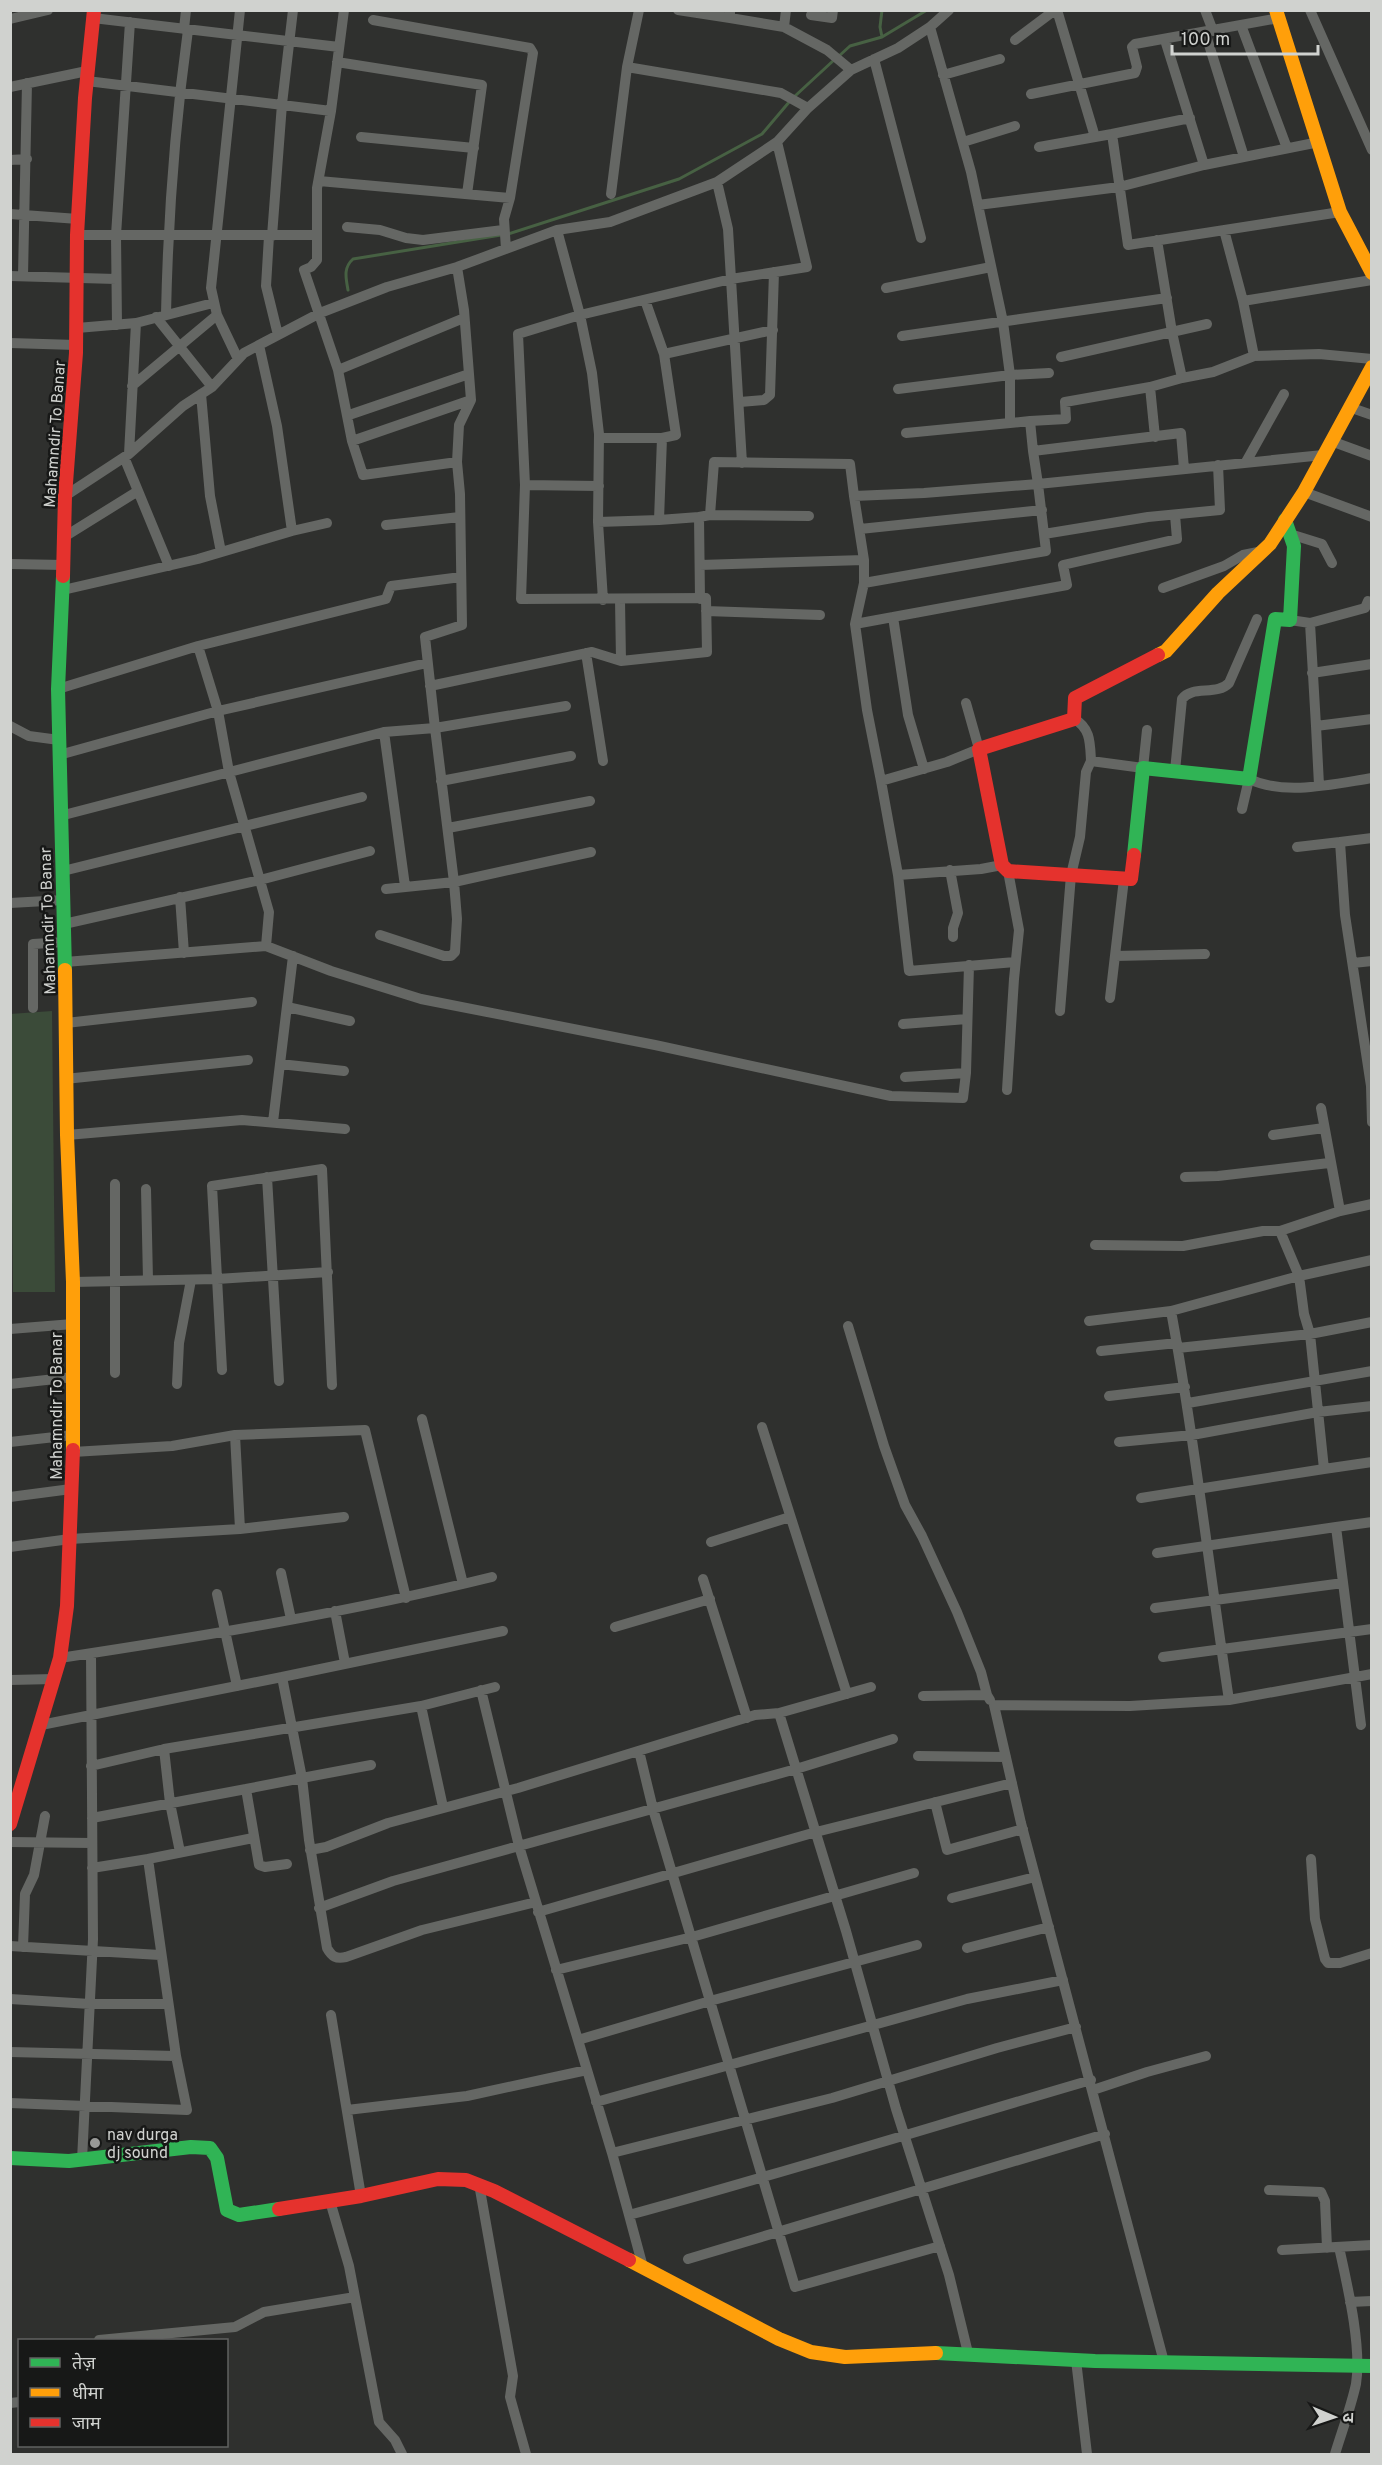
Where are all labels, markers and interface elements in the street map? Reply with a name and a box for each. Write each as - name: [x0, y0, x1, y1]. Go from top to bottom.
- scale bar: [1172, 18, 1318, 56]
- text: 100 m: [1181, 29, 1230, 52]
- street label: Mahamndir To Banar: [41, 360, 71, 509]
- street label: Mahamndir To Banar: [36, 847, 62, 995]
- street label: Mahamndir To Banar: [48, 1332, 68, 1480]
- place label: nav durga dj sound: [107, 2126, 178, 2164]
- marker: nav durga dj sound: [88, 2136, 102, 2150]
- legend: [18, 2339, 228, 2447]
- text: तेज़: [72, 2352, 96, 2376]
- text: धीमा: [72, 2383, 103, 2406]
- north arrow: [1304, 2387, 1364, 2447]
- text: उ: [1337, 2412, 1357, 2423]
- text: जाम: [72, 2413, 102, 2436]

